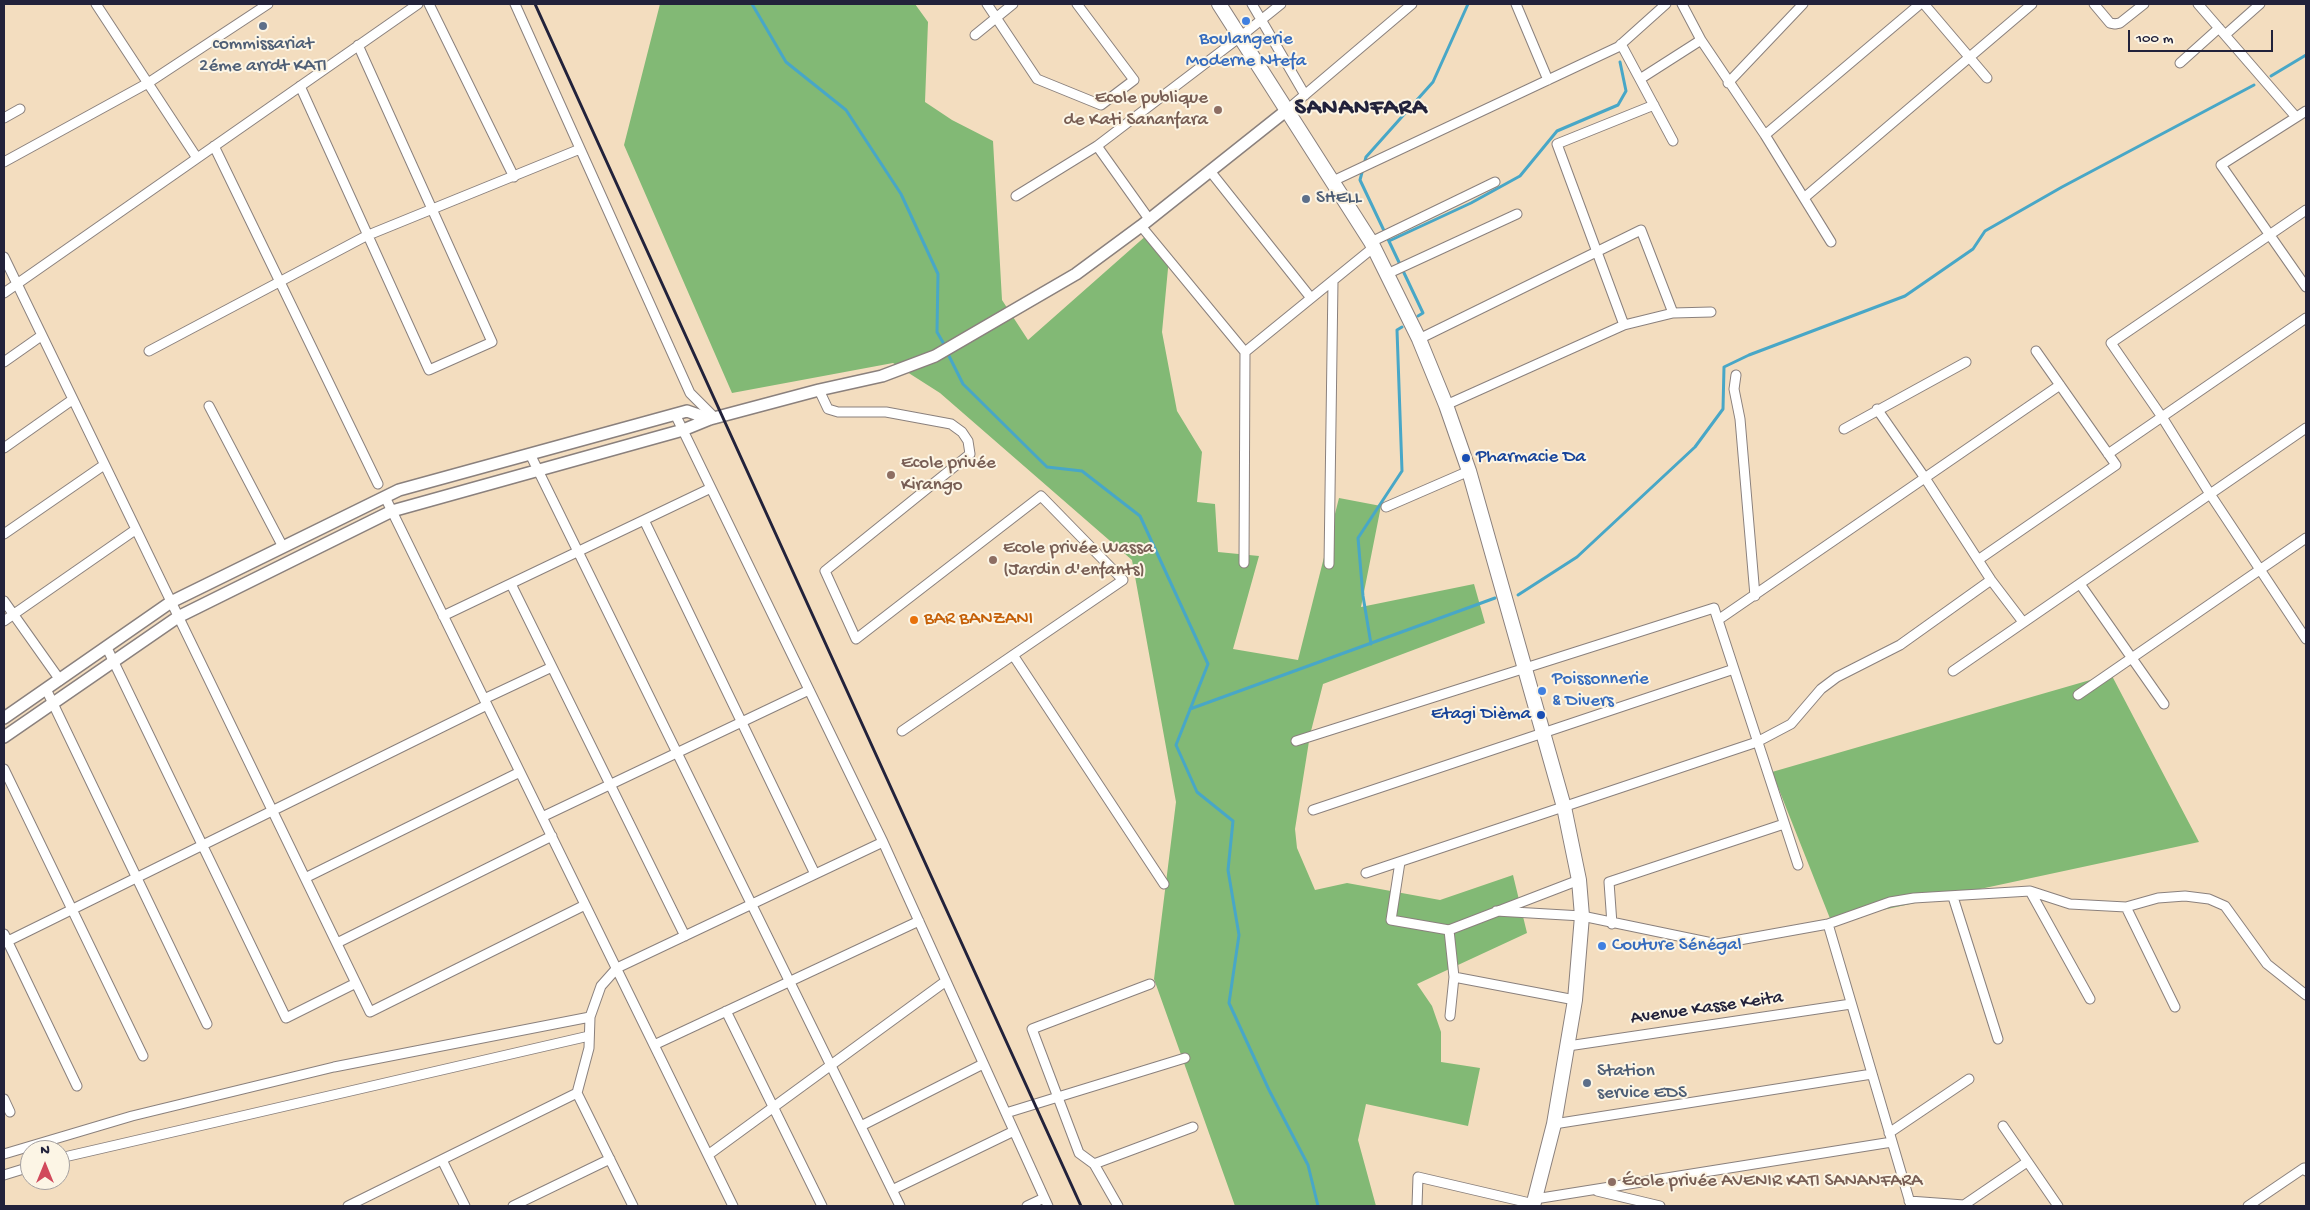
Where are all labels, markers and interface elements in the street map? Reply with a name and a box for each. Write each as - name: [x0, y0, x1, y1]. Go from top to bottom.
- marker: Boulangerie Moderne Ntefa: [1240, 15, 1252, 27]
- marker: commissariat 2éme arrdt KATI: [257, 20, 269, 32]
- scale bar: [2130, 20, 2275, 52]
- place label: Boulangerie Moderne Ntefa: [1186, 29, 1306, 73]
- text: 100 m: [2136, 30, 2173, 48]
- place label: commissariat 2éme arrdt KATI: [199, 34, 327, 78]
- place label: Ecole publique de Kati Sananfara: [1064, 88, 1208, 132]
- district label: SANANFARA: [1293, 95, 1429, 123]
- marker: Ecole publique de Kati Sananfara: [1212, 104, 1224, 116]
- place label: SHELL: [1316, 188, 1361, 210]
- marker: SHELL: [1300, 193, 1312, 205]
- place label: Pharmacie Da: [1476, 447, 1586, 469]
- marker: Pharmacie Da: [1460, 452, 1472, 464]
- place label: Ecole privée Kirango: [901, 453, 996, 497]
- marker: Ecole privée Kirango: [885, 469, 897, 481]
- place label: Ecole privée Wassa (Jardin d'enfants): [1003, 538, 1154, 582]
- marker: Ecole privée Wassa (Jardin d'enfants): [987, 554, 999, 566]
- place label: BAR BANZANI: [924, 609, 1033, 631]
- marker: BAR BANZANI: [908, 614, 920, 626]
- place label: Poissonnerie & Divers: [1552, 669, 1649, 713]
- marker: Poissonnerie & Divers: [1536, 685, 1548, 697]
- place label: Etagi Dièma: [1431, 704, 1531, 726]
- marker: Etagi Dièma: [1535, 709, 1547, 721]
- place label: Couture Sénégal: [1612, 935, 1742, 957]
- marker: Couture Sénégal: [1596, 940, 1608, 952]
- street label: Avenue Kasse Keita: [1629, 987, 1785, 1031]
- place label: Station service EDS: [1597, 1061, 1687, 1105]
- marker: Station service EDS: [1581, 1077, 1593, 1089]
- north arrow: [20, 1140, 70, 1190]
- text: N: [40, 1142, 50, 1159]
- place label: École privée AVENIR KATI SANANFARA: [1622, 1171, 1923, 1193]
- marker: École privée AVENIR KATI SANANFARA: [1606, 1176, 1618, 1188]

